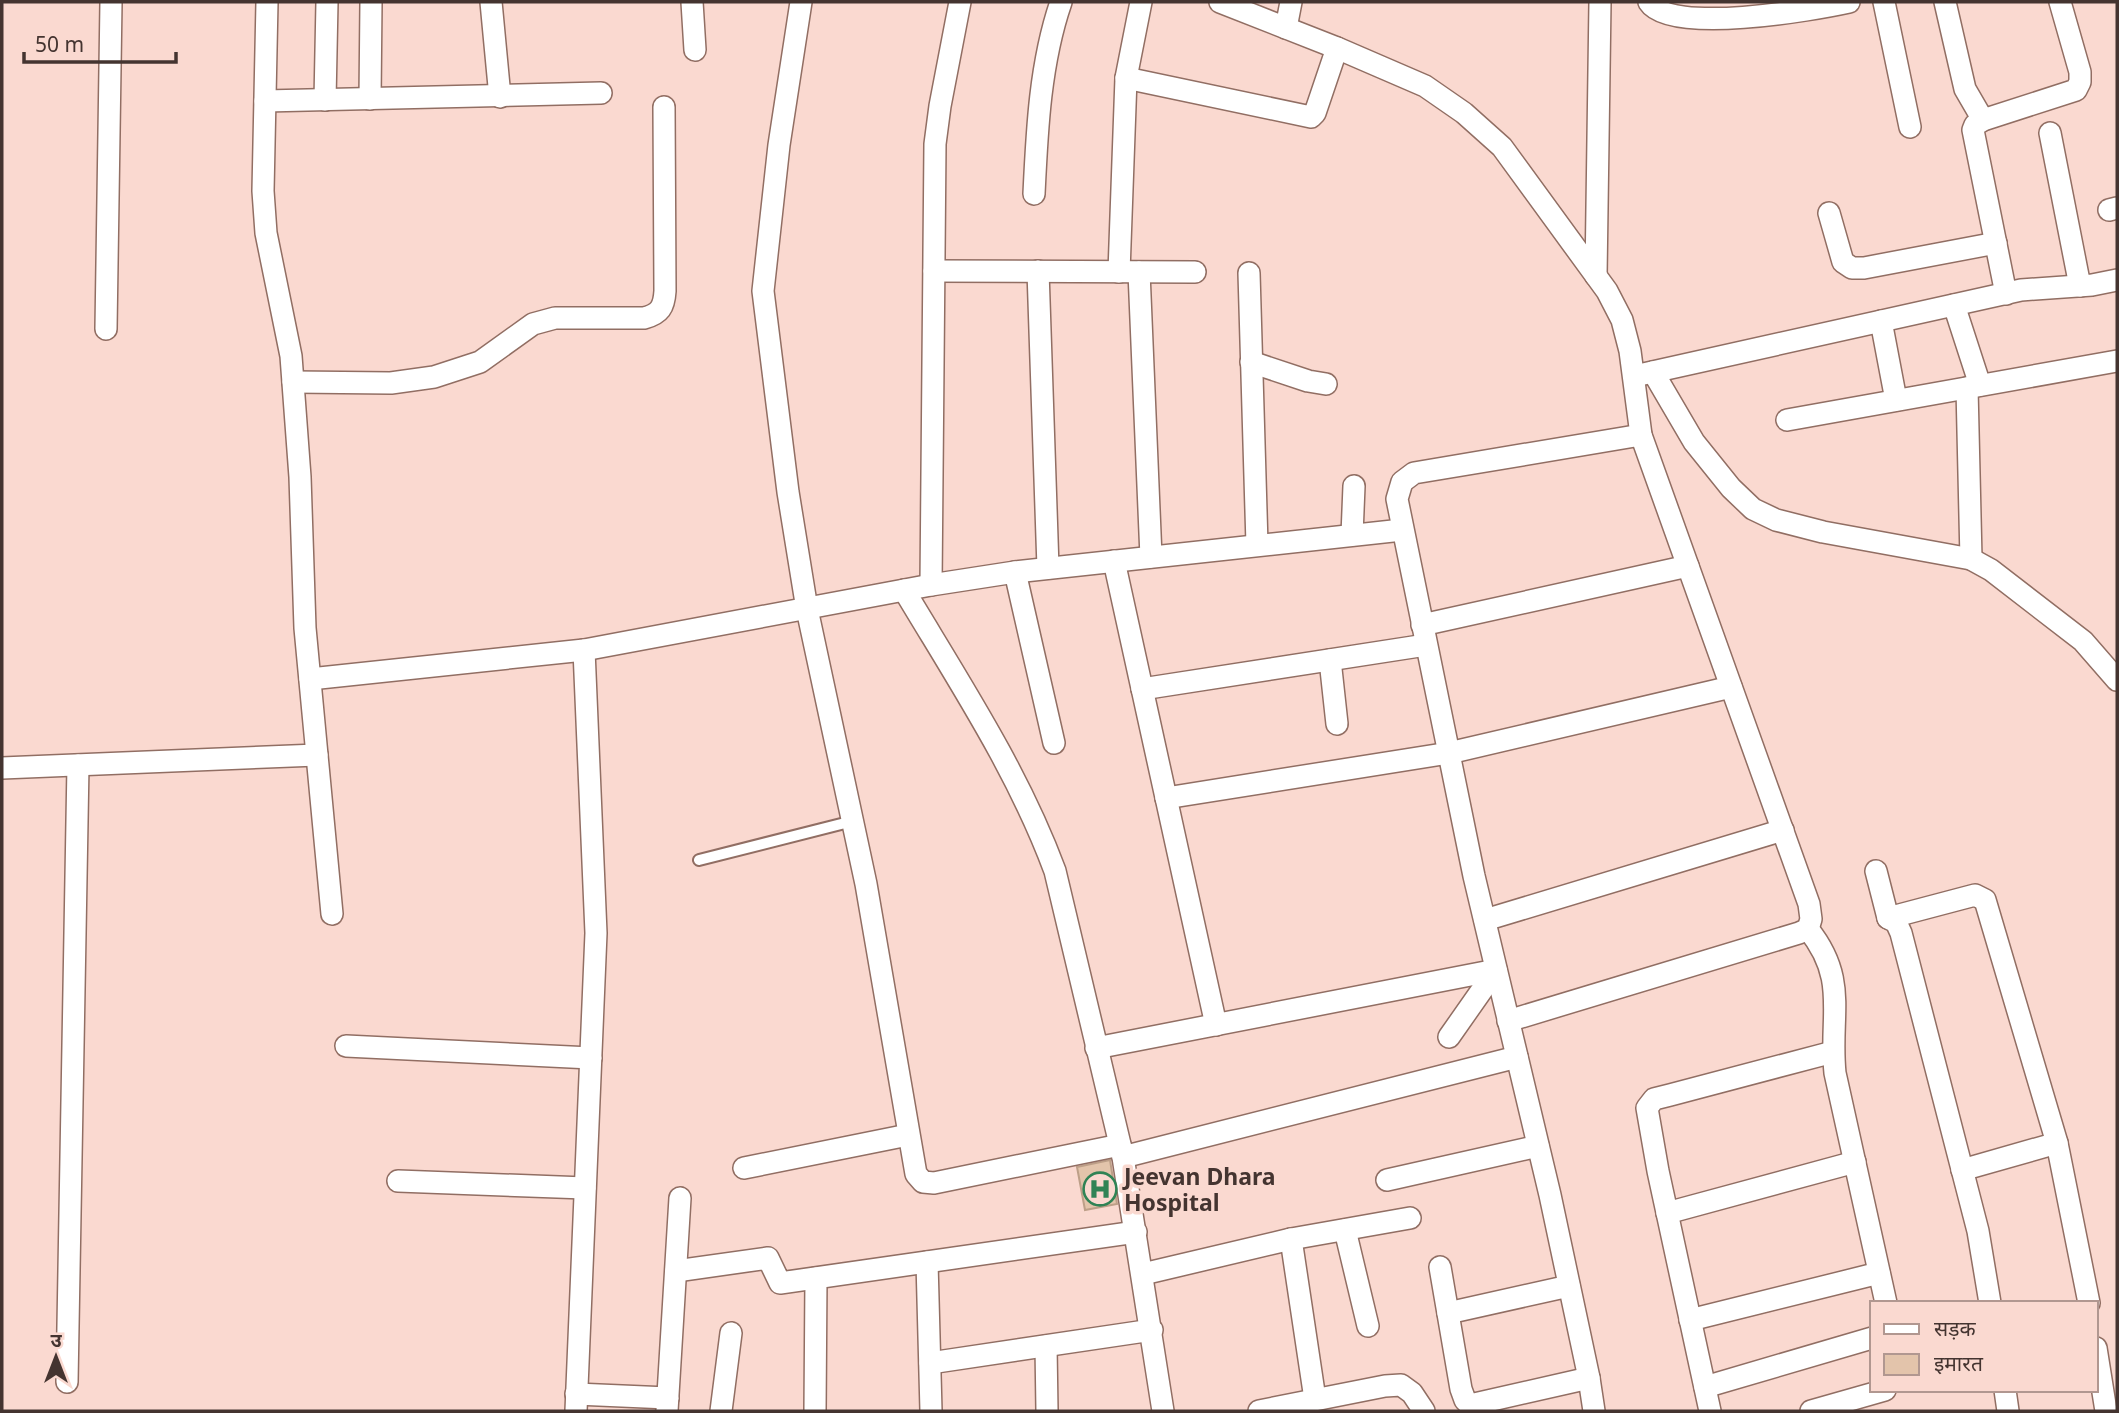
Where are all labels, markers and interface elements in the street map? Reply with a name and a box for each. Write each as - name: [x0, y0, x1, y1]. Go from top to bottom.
- scale bar: [24, 21, 177, 65]
- text: 50 m: [35, 30, 84, 58]
- place label: Jeevan Dhara Hospital: [1122, 1160, 1276, 1218]
- hospital icon: Jeevan Dhara Hospital: [1081, 1170, 1119, 1208]
- legend: [1870, 1301, 2098, 1392]
- text: सड़क: [1934, 1314, 1976, 1342]
- north arrow: [21, 1322, 91, 1392]
- text: उ: [50, 1327, 62, 1353]
- text: इमारत: [1934, 1349, 1984, 1377]

